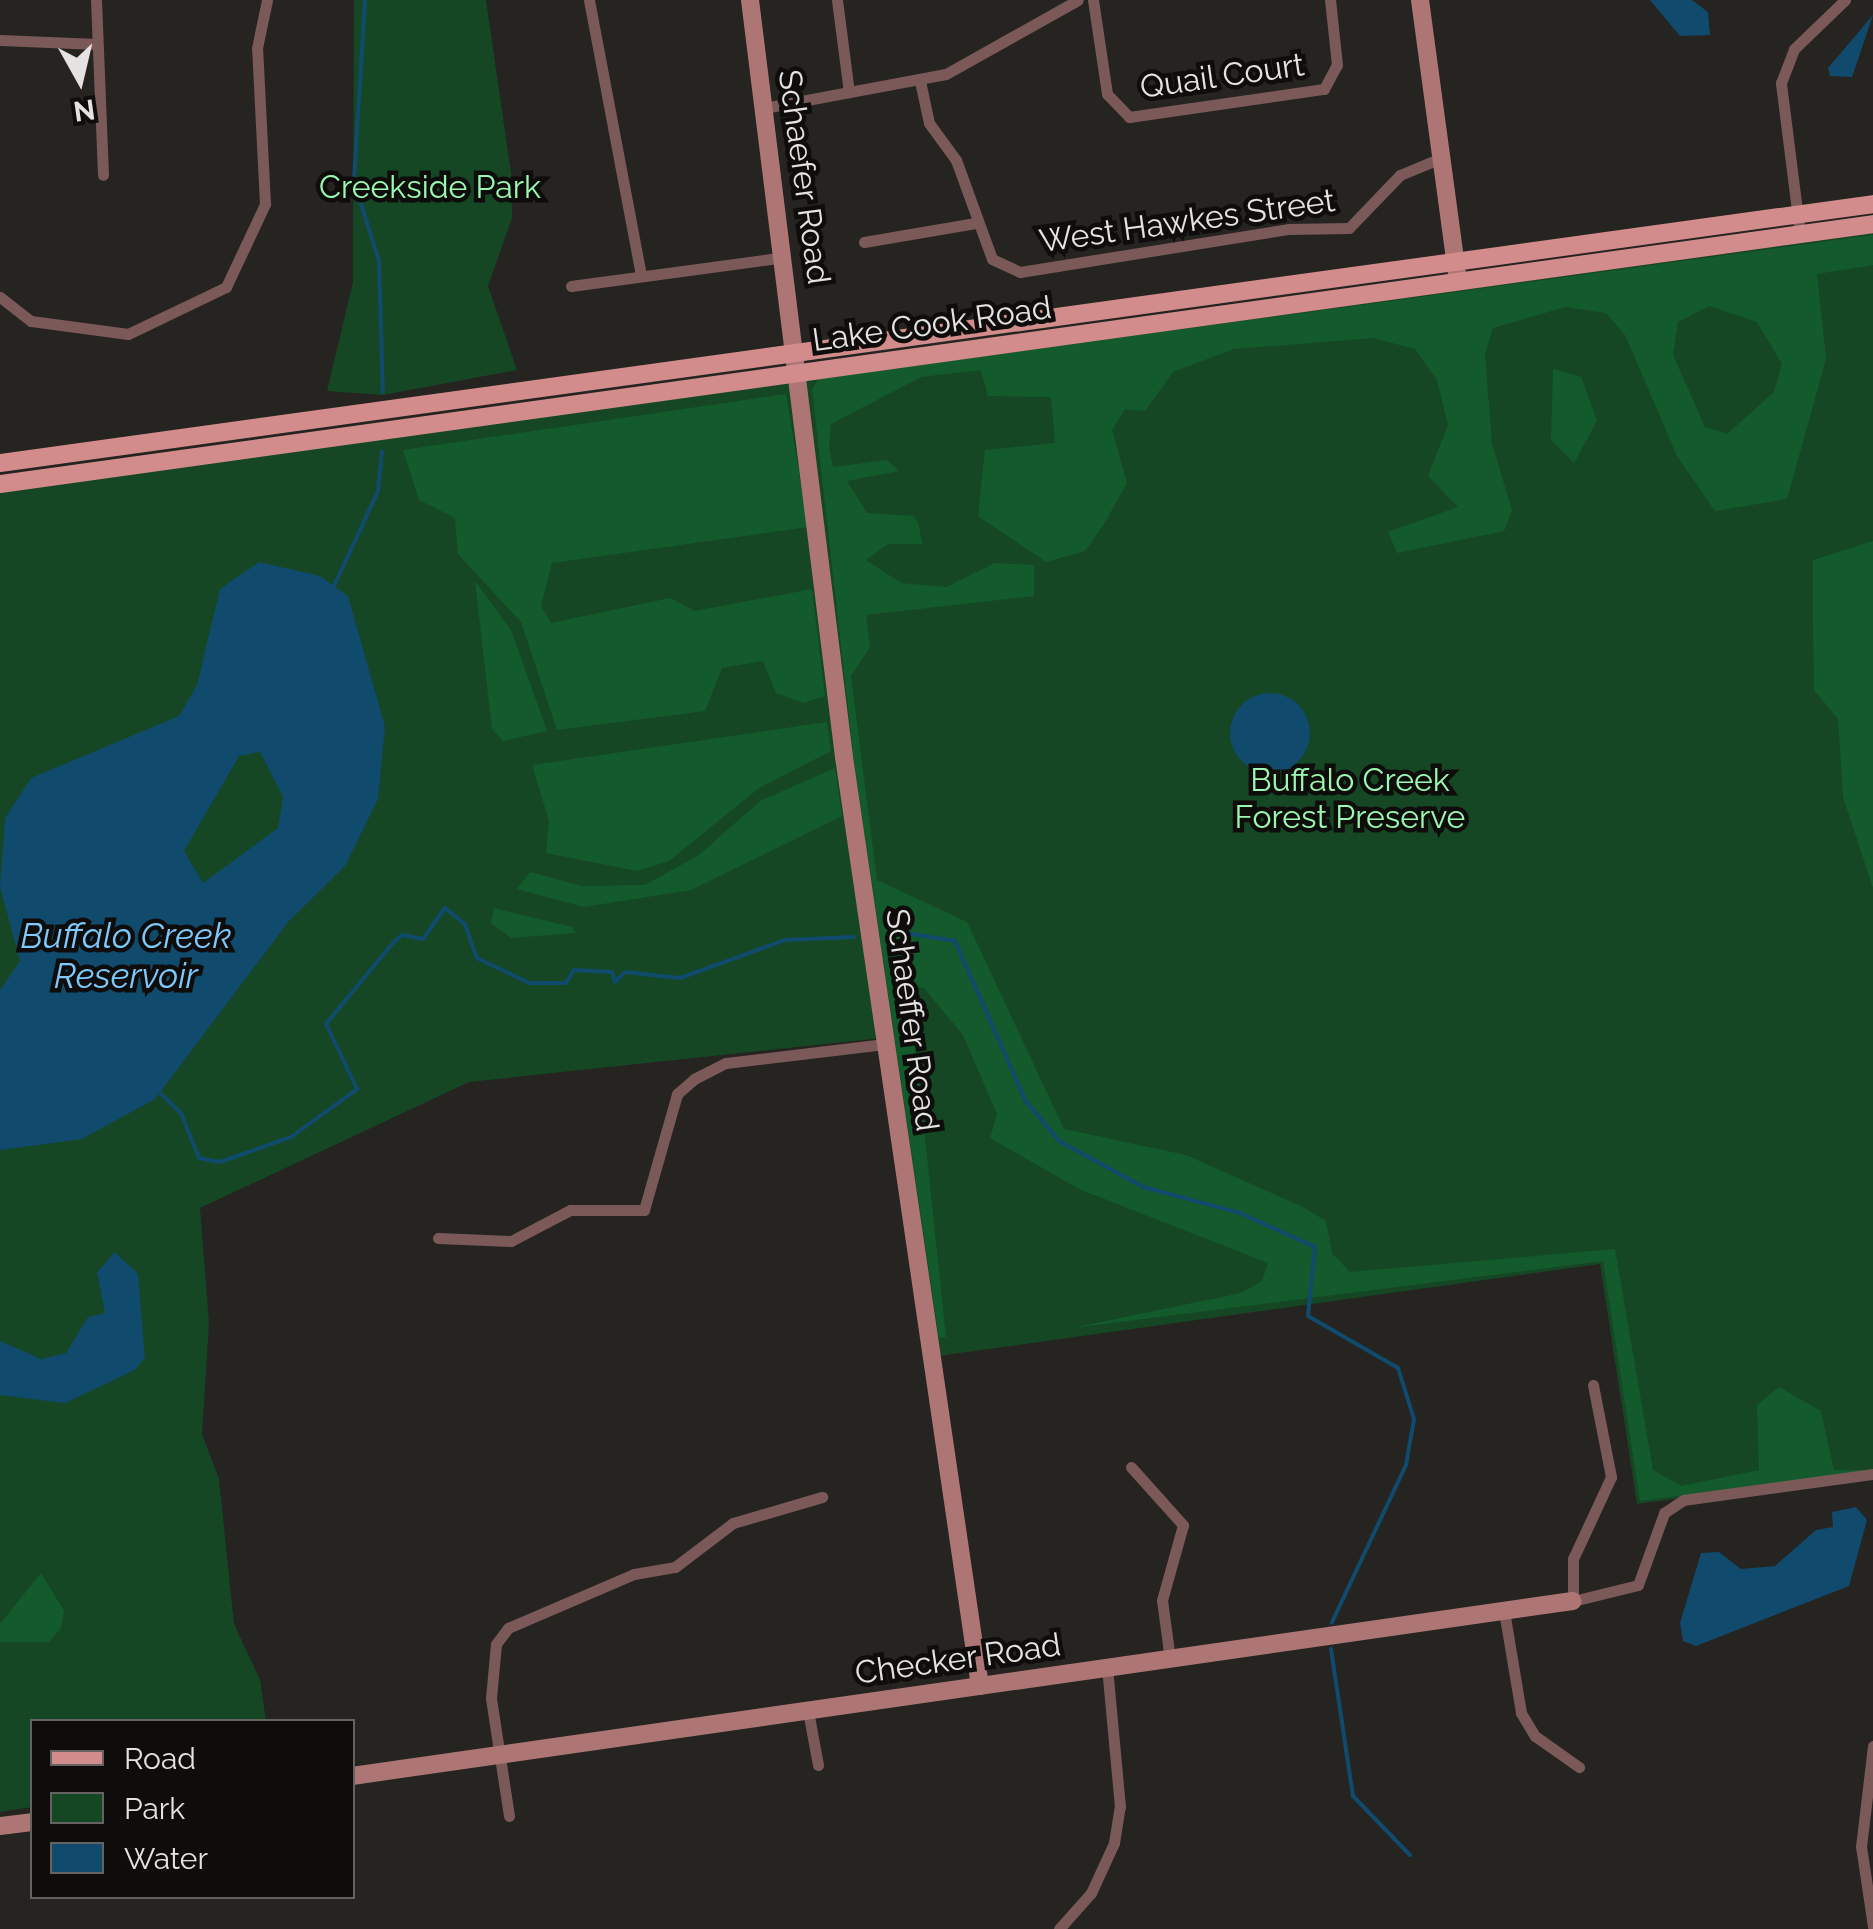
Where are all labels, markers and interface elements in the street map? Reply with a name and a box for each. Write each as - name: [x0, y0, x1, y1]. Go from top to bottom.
- north arrow: [30, 30, 130, 130]
- street label: Quail Court: [1137, 45, 1307, 107]
- street label: Schaefer Road: [770, 67, 838, 287]
- text: N: [71, 92, 97, 128]
- park label: Creekside Park: [319, 168, 541, 206]
- street label: West Hawkes Street: [1037, 181, 1337, 261]
- street label: Lake Cook Road: [810, 288, 1054, 360]
- park label: Buffalo Creek Forest Preserve: [1235, 762, 1465, 837]
- street label: Schaeffer Road: [877, 906, 947, 1134]
- water label: Buffalo Creek Reservoir: [21, 915, 231, 997]
- street label: Checker Road: [852, 1626, 1064, 1692]
- legend: [30, 1719, 355, 1899]
- text: Road: [124, 1741, 196, 1776]
- text: Park: [124, 1791, 185, 1826]
- text: Water: [124, 1841, 208, 1876]

